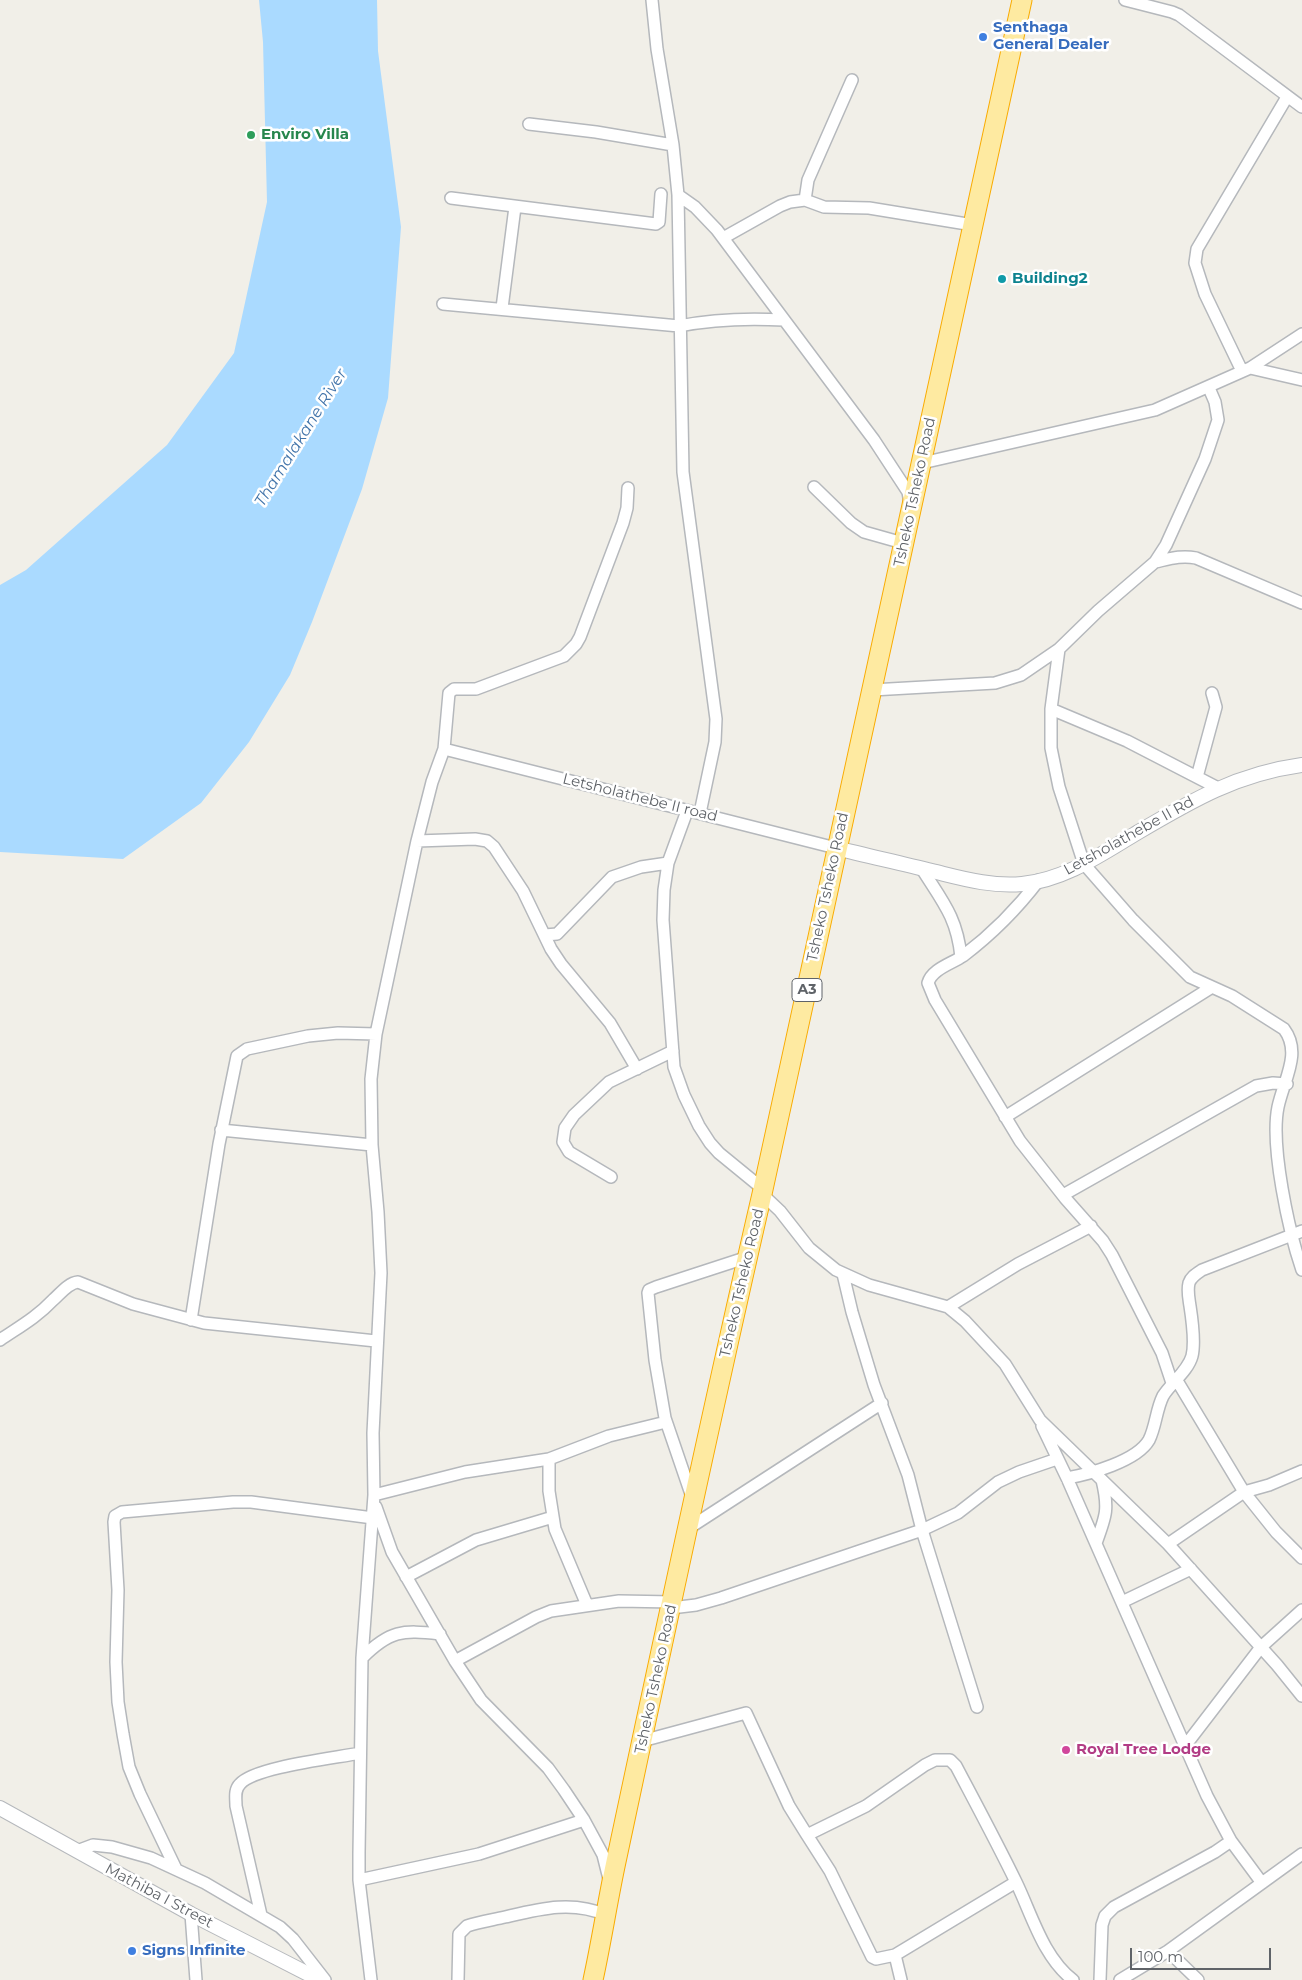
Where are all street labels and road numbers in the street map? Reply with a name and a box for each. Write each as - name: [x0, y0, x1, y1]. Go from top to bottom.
- street label: Tsheko Tsheko Road: [890, 416, 940, 568]
- street label: Letsholathebe II road: [561, 770, 719, 826]
- street label: Letsholathebe II Rd: [1061, 793, 1197, 879]
- street label: Tsheko Tsheko Road: [803, 811, 853, 963]
- road number: A3: [792, 978, 822, 1002]
- street label: Tsheko Tsheko Road: [716, 1207, 768, 1359]
- street label: Tsheko Tsheko Road: [631, 1603, 681, 1755]
- street label: Mathiba I Street: [102, 1860, 216, 1932]

